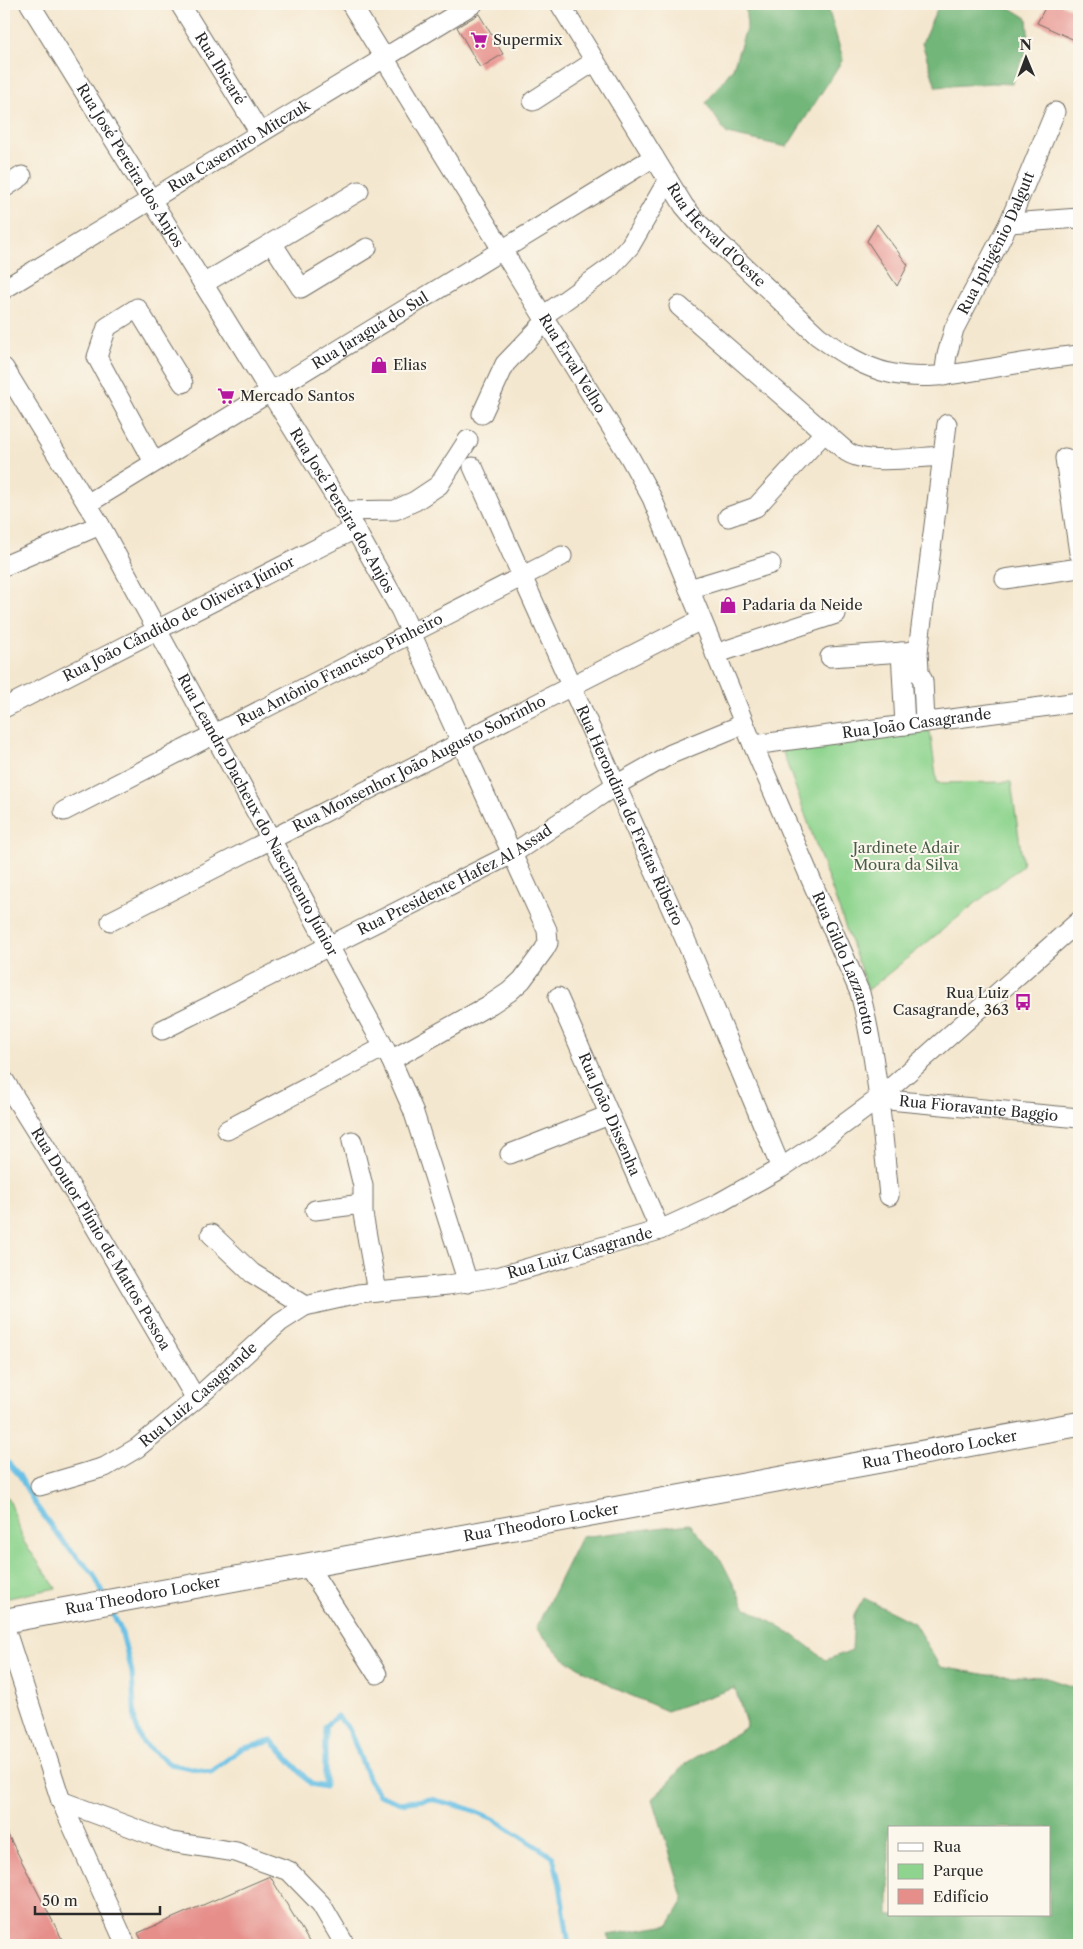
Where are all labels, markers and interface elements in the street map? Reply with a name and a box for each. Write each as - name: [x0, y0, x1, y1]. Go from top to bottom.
- street label: Rua Ibicaré: [191, 29, 250, 108]
- supermarket icon: Supermix: [469, 30, 489, 50]
- place label: Supermix: [493, 30, 563, 49]
- north arrow: [1000, 32, 1050, 82]
- text: N: [1020, 36, 1032, 54]
- street label: Rua José Pereira dos Anjos: [73, 80, 188, 251]
- street label: Rua Casemiro Mitczuk: [164, 95, 314, 196]
- street label: Rua Iphigênio Dalgutt: [953, 168, 1038, 317]
- street label: Rua Herval d'Oeste: [663, 179, 770, 291]
- street label: Rua Jaraguá do Sul: [308, 287, 432, 373]
- street label: Rua Erval Velho: [535, 310, 610, 416]
- shop icon: Elias: [369, 355, 389, 375]
- place label: Elias: [393, 355, 427, 374]
- supermarket icon: Mercado Santos: [216, 386, 236, 406]
- place label: Mercado Santos: [240, 386, 355, 405]
- street label: Rua José Pereira dos Anjos: [286, 424, 399, 596]
- street label: Rua João Cândido de Oliveira Júnior: [59, 551, 298, 685]
- shop icon: Padaria da Neide: [718, 595, 738, 615]
- place label: Padaria da Neide: [742, 595, 863, 614]
- street label: Rua Antônio Francisco Pinheiro: [234, 609, 446, 730]
- street label: Rua Leandro Dacheux do Nascimento Júnior: [174, 670, 343, 960]
- street label: Rua Monsenhor João Augusto Sobrinho: [289, 691, 549, 836]
- street label: Rua Herondina de Freitas Ribeiro: [572, 702, 688, 928]
- street label: Rua João Casagrande: [841, 704, 992, 742]
- street label: Rua Presidente Hafez Al Assad: [354, 820, 555, 939]
- park label: Jardinete Adair Moura da Silva: [851, 838, 960, 874]
- street label: Rua Gildo Lazzarotto: [808, 889, 879, 1036]
- place label: Rua Luiz Casagrande, 363: [893, 983, 1009, 1019]
- bus stop icon: Rua Luiz Casagrande, 363: [1013, 992, 1033, 1012]
- street label: Rua João Dissenha: [575, 1050, 645, 1179]
- street label: Rua Fioravante Baggio: [898, 1091, 1059, 1125]
- street label: Rua Doutor Plínio de Mattos Pessoa: [27, 1124, 175, 1353]
- street label: Rua Luiz Casagrande: [505, 1223, 655, 1283]
- street label: Rua Luiz Casagrande: [135, 1338, 261, 1451]
- street label: Rua Theodoro Locker: [860, 1425, 1019, 1473]
- street label: Rua Theodoro Locker: [462, 1498, 621, 1546]
- street label: Rua Theodoro Locker: [64, 1571, 222, 1619]
- legend: [888, 1826, 1050, 1916]
- text: Rua: [933, 1837, 961, 1856]
- text: Parque: [933, 1861, 983, 1880]
- scale bar: [35, 1884, 160, 1916]
- text: Edifício: [933, 1887, 989, 1906]
- text: 50 m: [42, 1891, 78, 1910]

